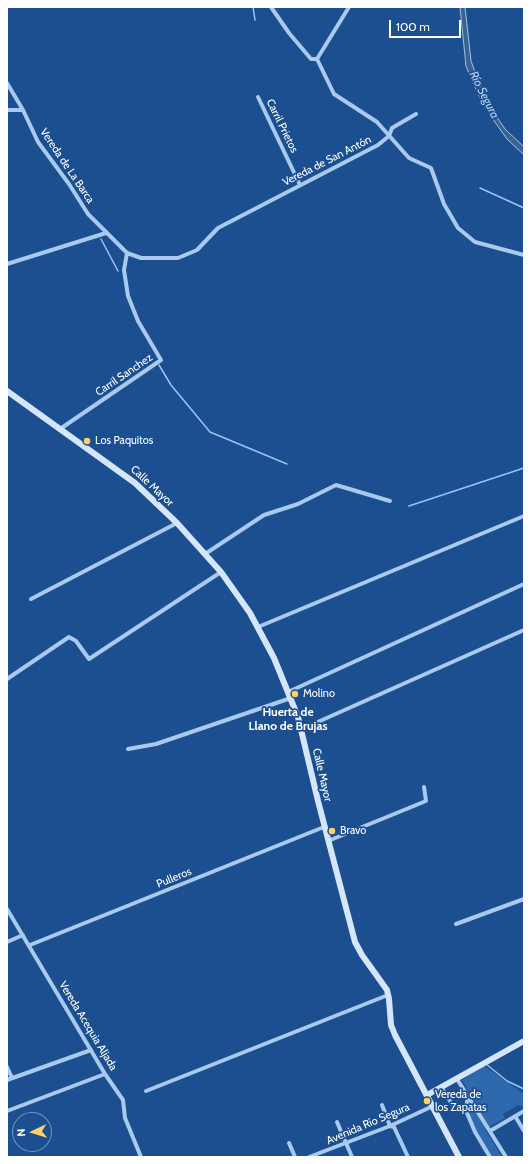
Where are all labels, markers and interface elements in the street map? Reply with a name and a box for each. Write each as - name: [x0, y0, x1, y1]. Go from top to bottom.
- scale bar: [391, 12, 463, 38]
- text: 100 m: [396, 19, 430, 34]
- water label: Río Segura: [466, 69, 502, 121]
- street label: Carril Prietos: [263, 97, 301, 155]
- street label: Vereda de La Barca: [37, 126, 97, 206]
- street label: Vereda de San Antón: [280, 133, 374, 189]
- street label: Carril Sanchez: [93, 351, 155, 399]
- place label: Los Paquitos: [95, 434, 153, 448]
- marker: Los Paquitos: [82, 436, 92, 446]
- street label: Calle Mayor: [128, 463, 176, 509]
- place label: Molino: [303, 687, 335, 701]
- marker: Molino: [290, 689, 300, 699]
- district label: Huerta de Llano de Brujas: [249, 705, 327, 733]
- street label: Calle Mayor: [309, 747, 335, 803]
- place label: Bravo: [340, 824, 366, 838]
- marker: Bravo: [327, 826, 337, 836]
- street label: Pulleros: [155, 865, 193, 891]
- street label: Vereda Acequia Aljada: [56, 979, 120, 1073]
- place label: Vereda de los Zapatas: [435, 1088, 487, 1114]
- marker: Vereda de los Zapatas: [422, 1096, 432, 1106]
- street label: Avenida Río Segura: [324, 1101, 412, 1147]
- north arrow: [12, 1112, 52, 1152]
- text: N: [14, 1128, 28, 1137]

